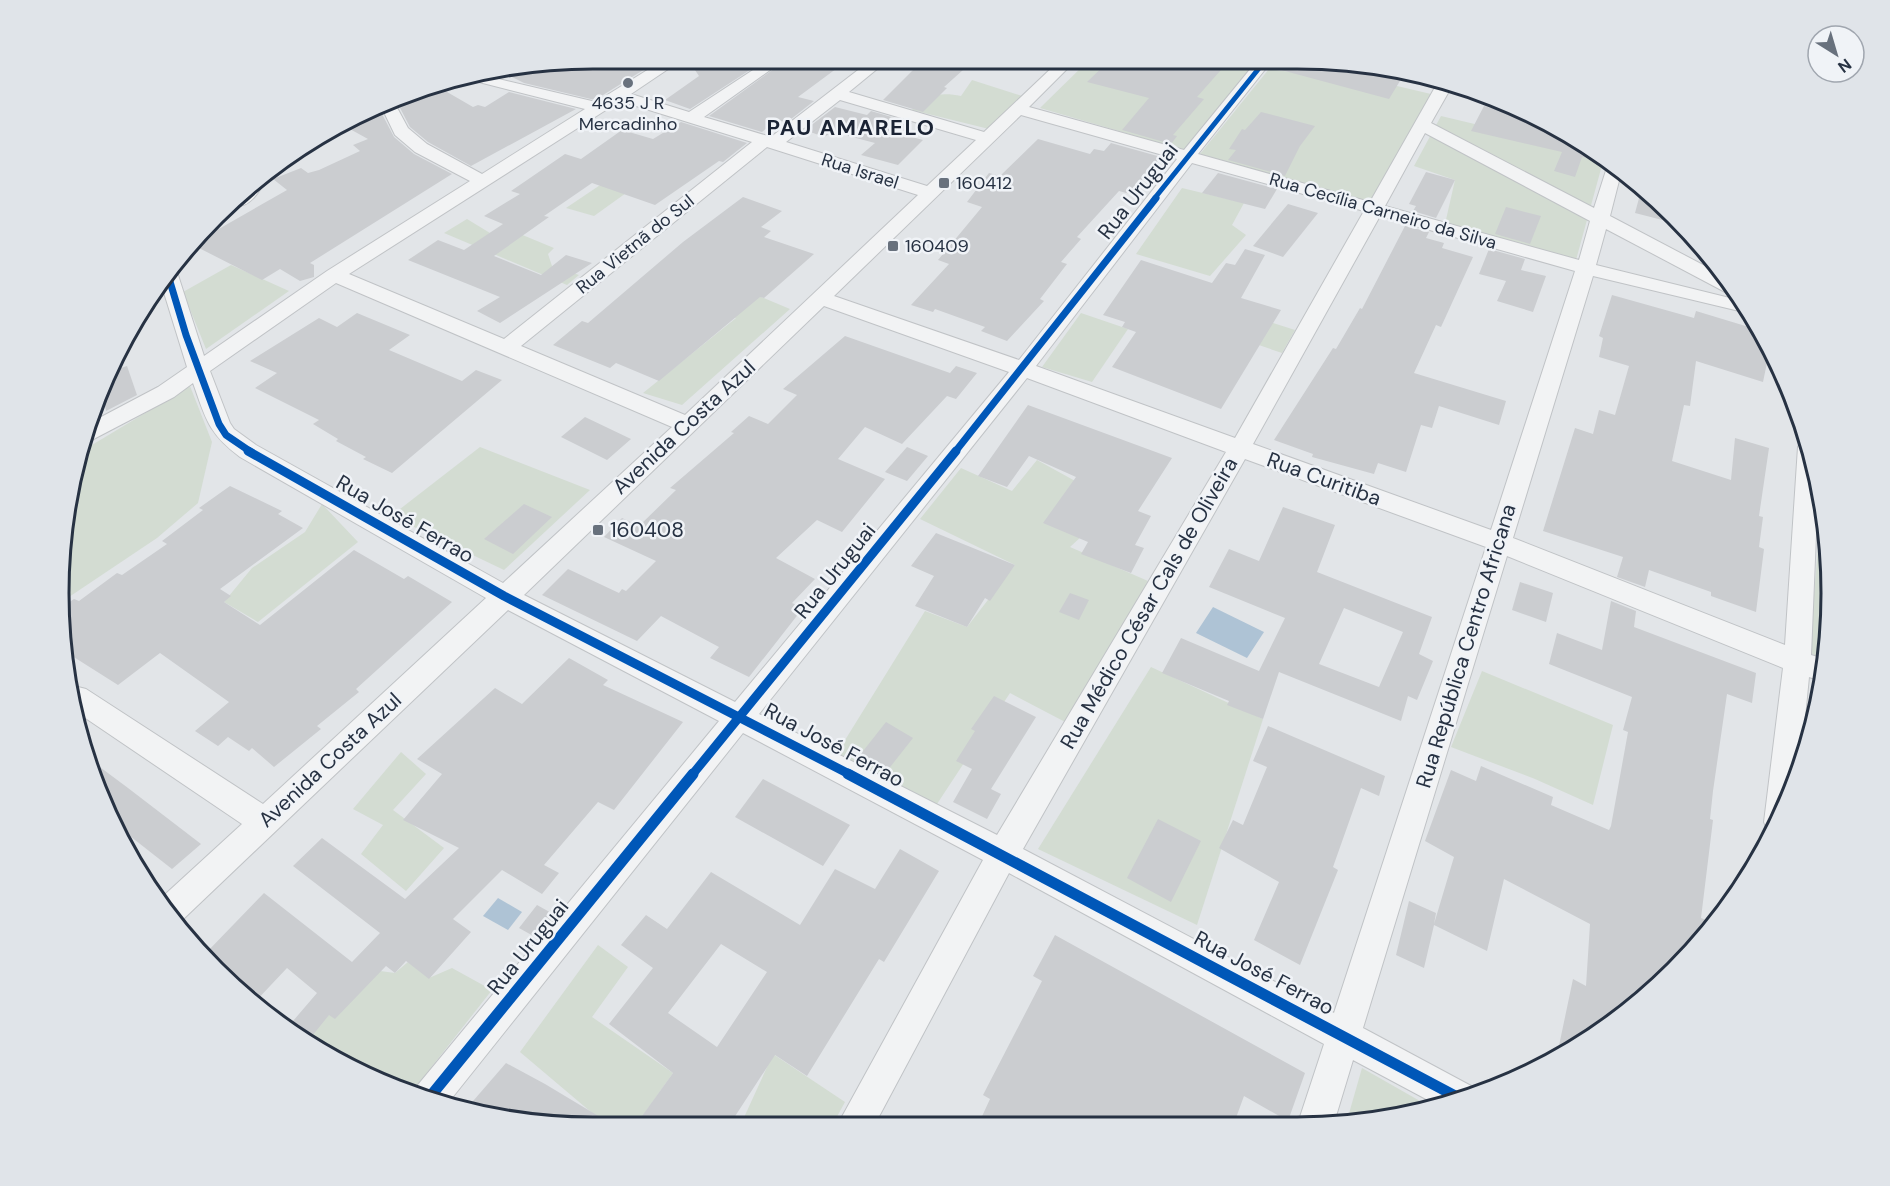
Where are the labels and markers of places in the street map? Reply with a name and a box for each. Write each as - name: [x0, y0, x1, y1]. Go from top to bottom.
- marker: 4635 J R Mercadinho: [621, 76, 635, 90]
- place label: 4635 J R Mercadinho: [579, 91, 677, 136]
- place label: 160412: [956, 171, 1012, 195]
- marker: 160412: [937, 176, 951, 190]
- place label: 160409: [905, 234, 969, 258]
- marker: 160409: [886, 239, 900, 253]
- place label: 160408: [610, 516, 684, 544]
- marker: 160408: [591, 523, 605, 537]

